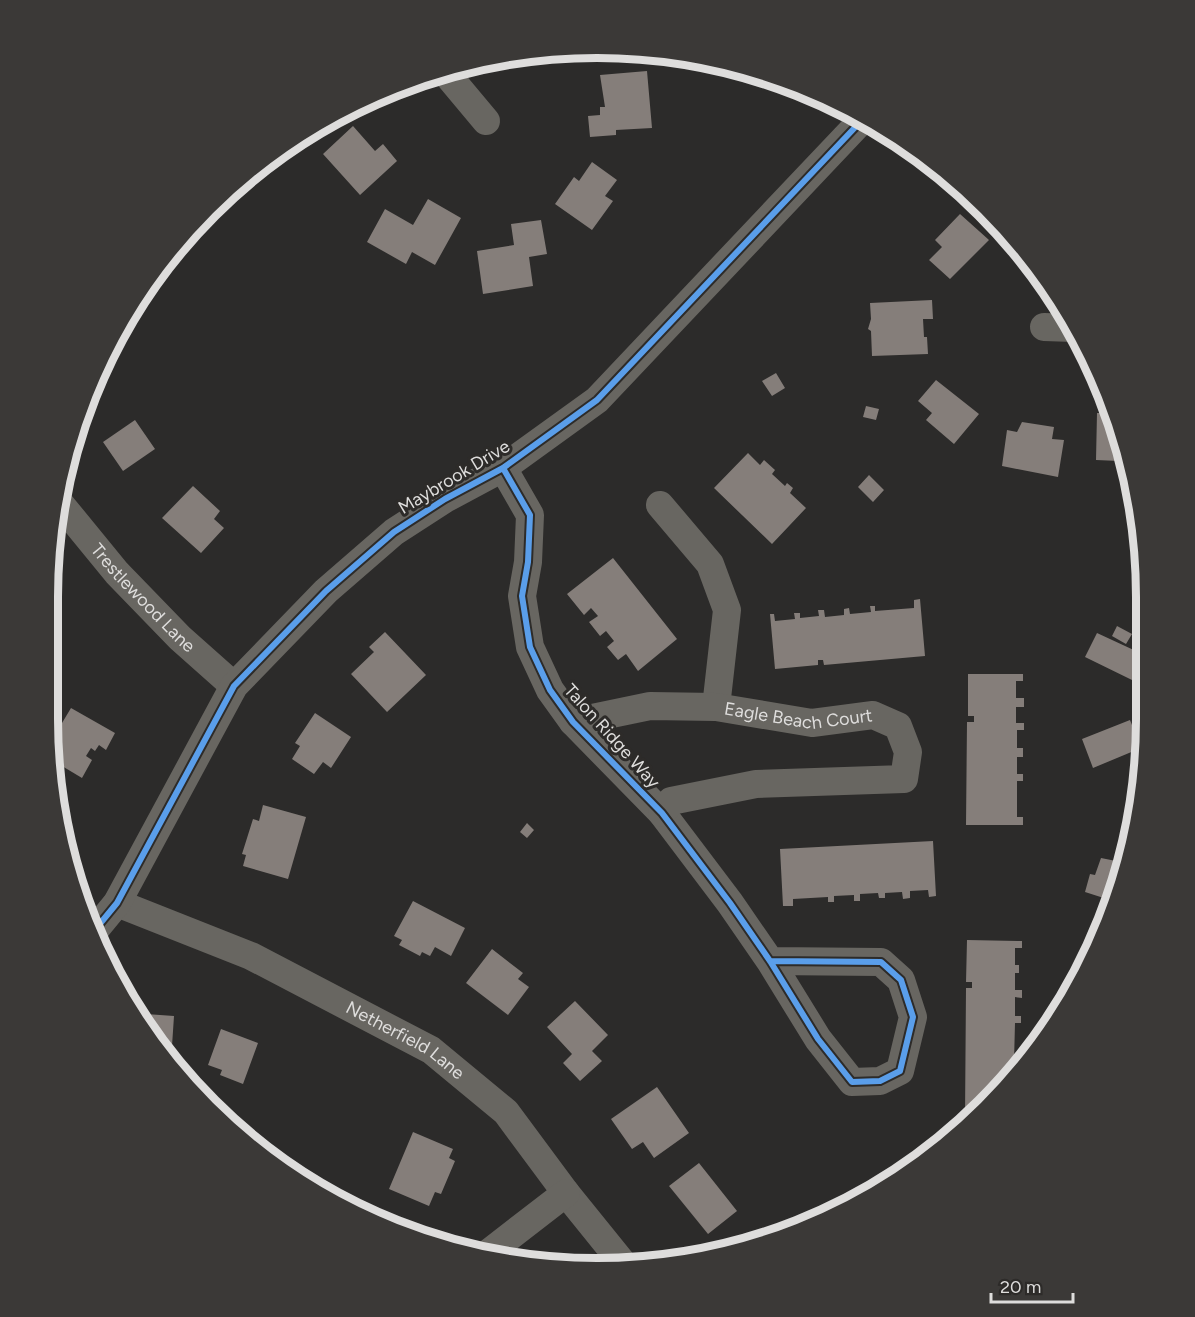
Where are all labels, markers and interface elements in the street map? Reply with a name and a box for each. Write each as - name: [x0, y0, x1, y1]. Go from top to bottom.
- street label: Maybrook Drive: [394, 435, 514, 519]
- street label: Trestlewood Lane: [86, 539, 200, 657]
- street label: Talon Ridge Way: [559, 679, 665, 793]
- street label: Eagle Beach Court: [723, 698, 874, 734]
- street label: Netherfield Lane: [342, 997, 469, 1084]
- scale bar: [991, 1266, 1074, 1304]
- text: 20 m: [1000, 1276, 1041, 1298]

